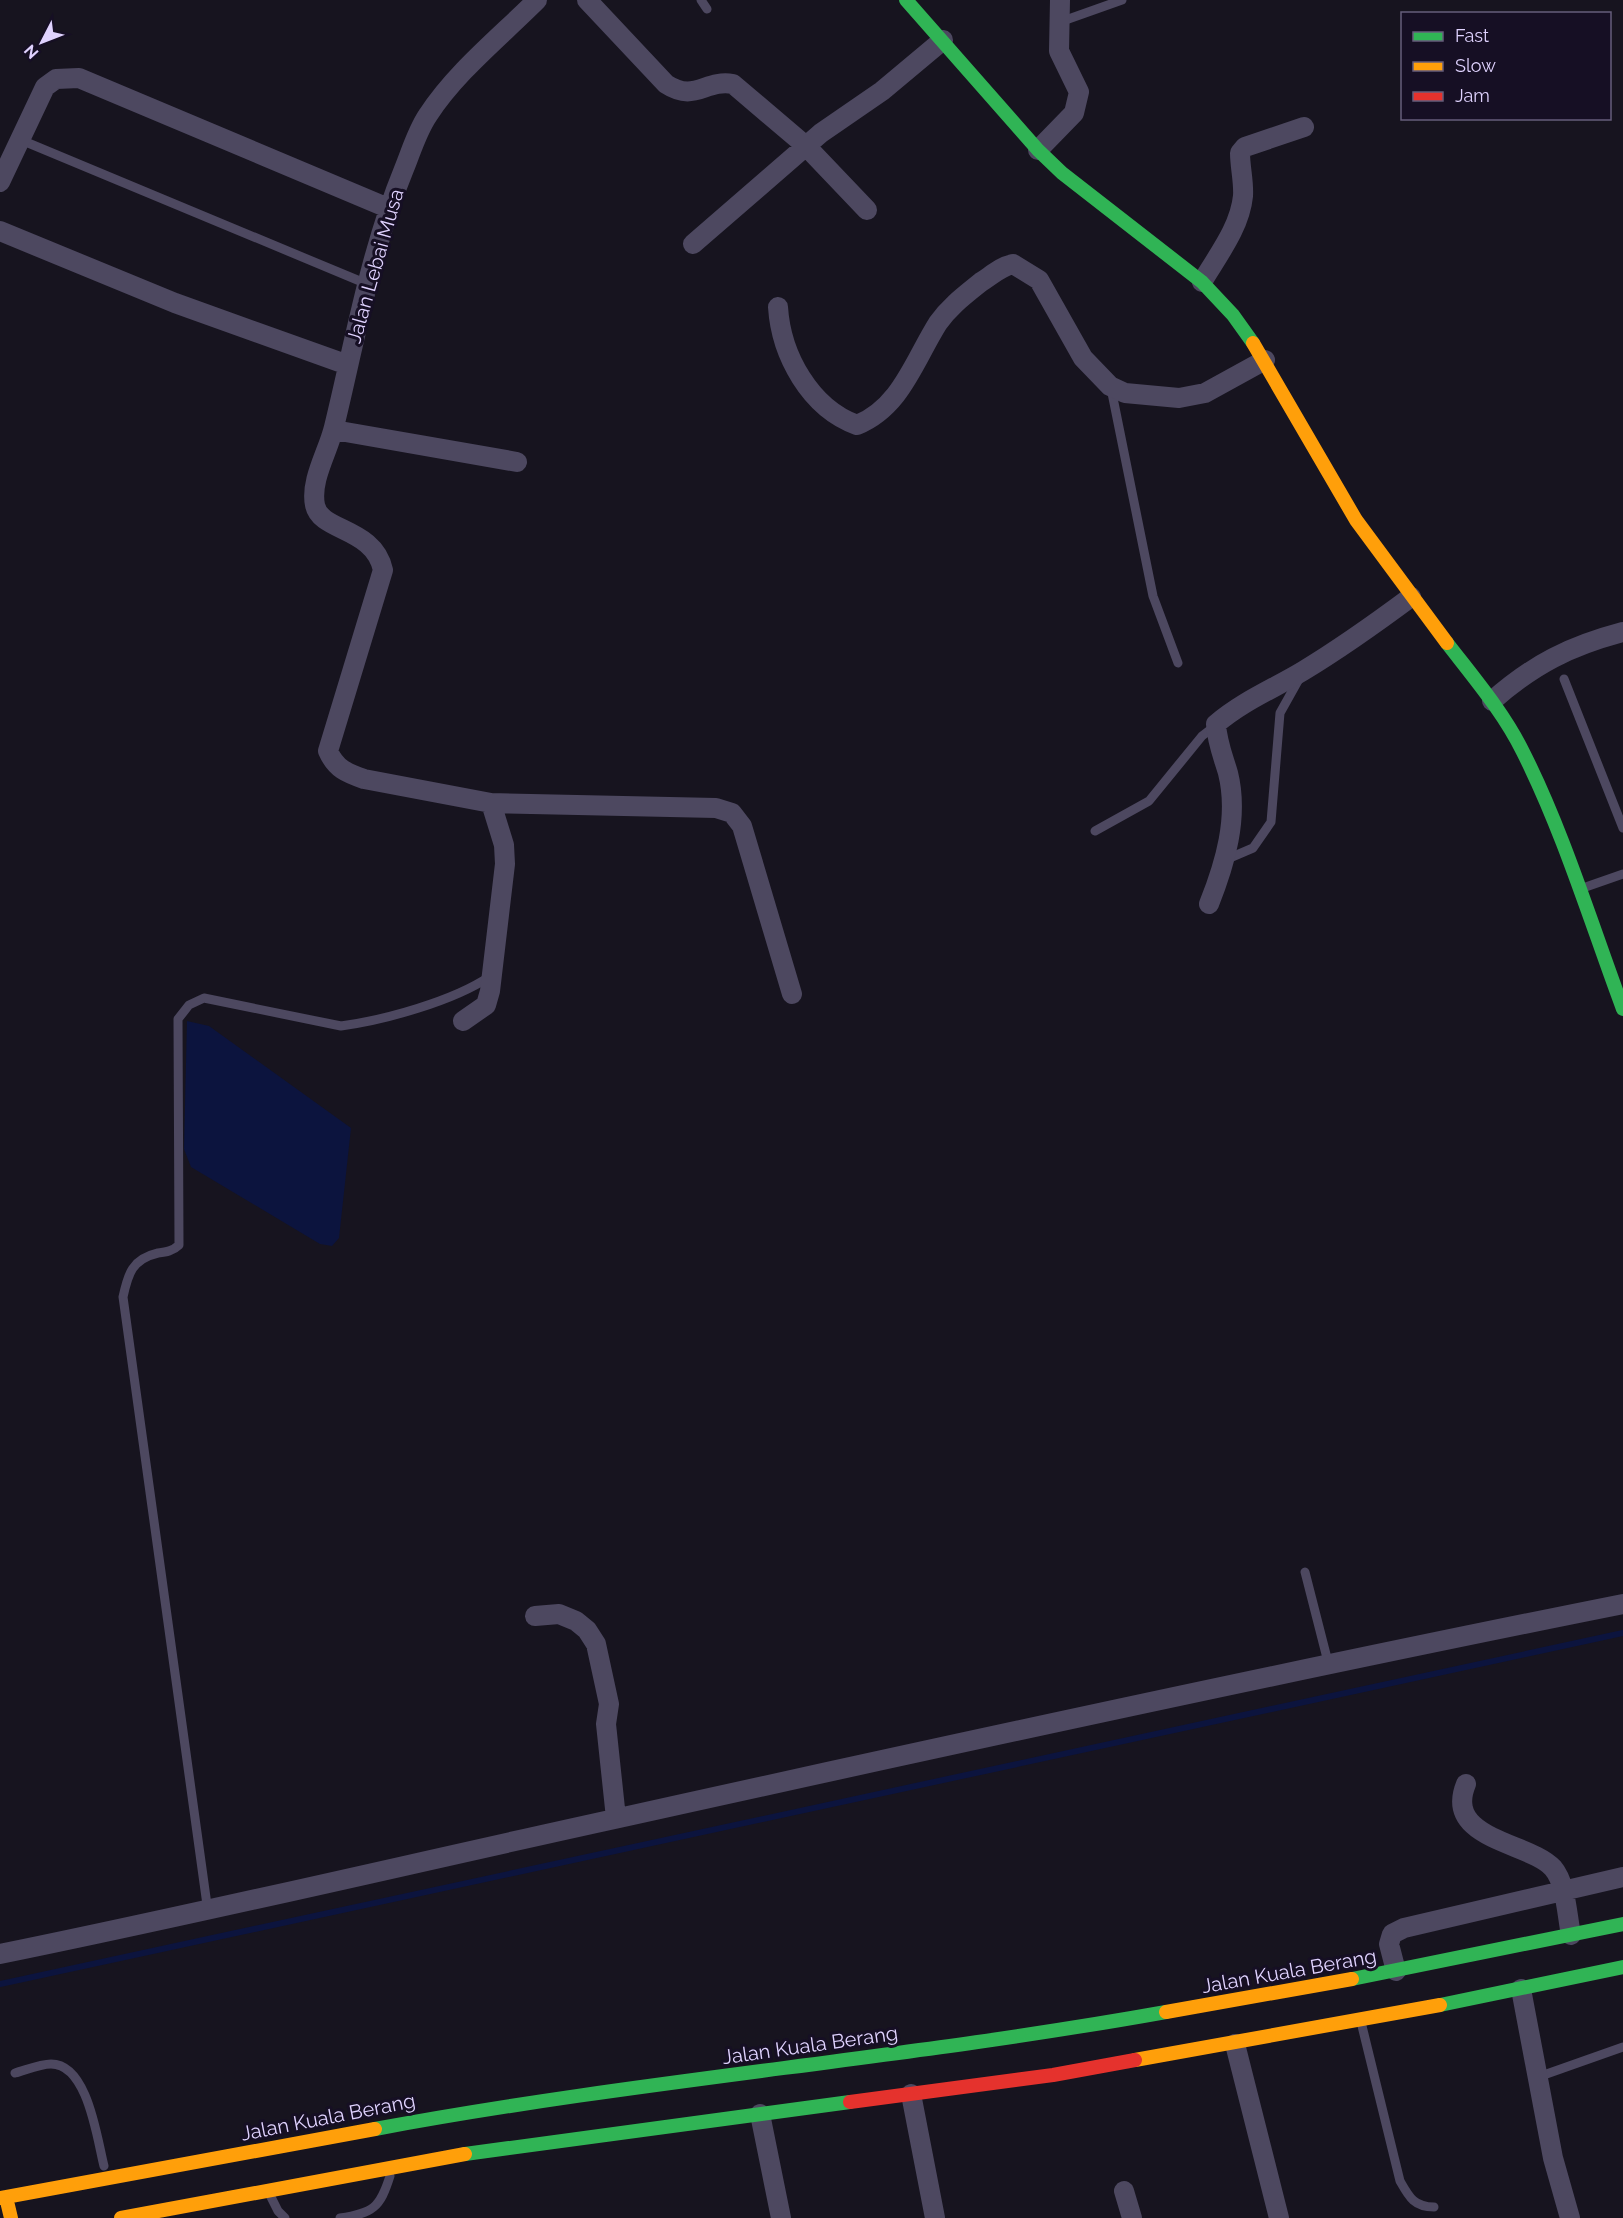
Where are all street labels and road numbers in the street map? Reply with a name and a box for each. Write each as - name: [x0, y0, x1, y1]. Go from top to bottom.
- street label: Jalan Lebai Musa: [342, 186, 408, 346]
- street label: Jalan Kuala Berang: [1200, 1944, 1378, 1998]
- street label: Jalan Kuala Berang: [721, 2021, 899, 2069]
- street label: Jalan Kuala Berang: [239, 2088, 417, 2146]

